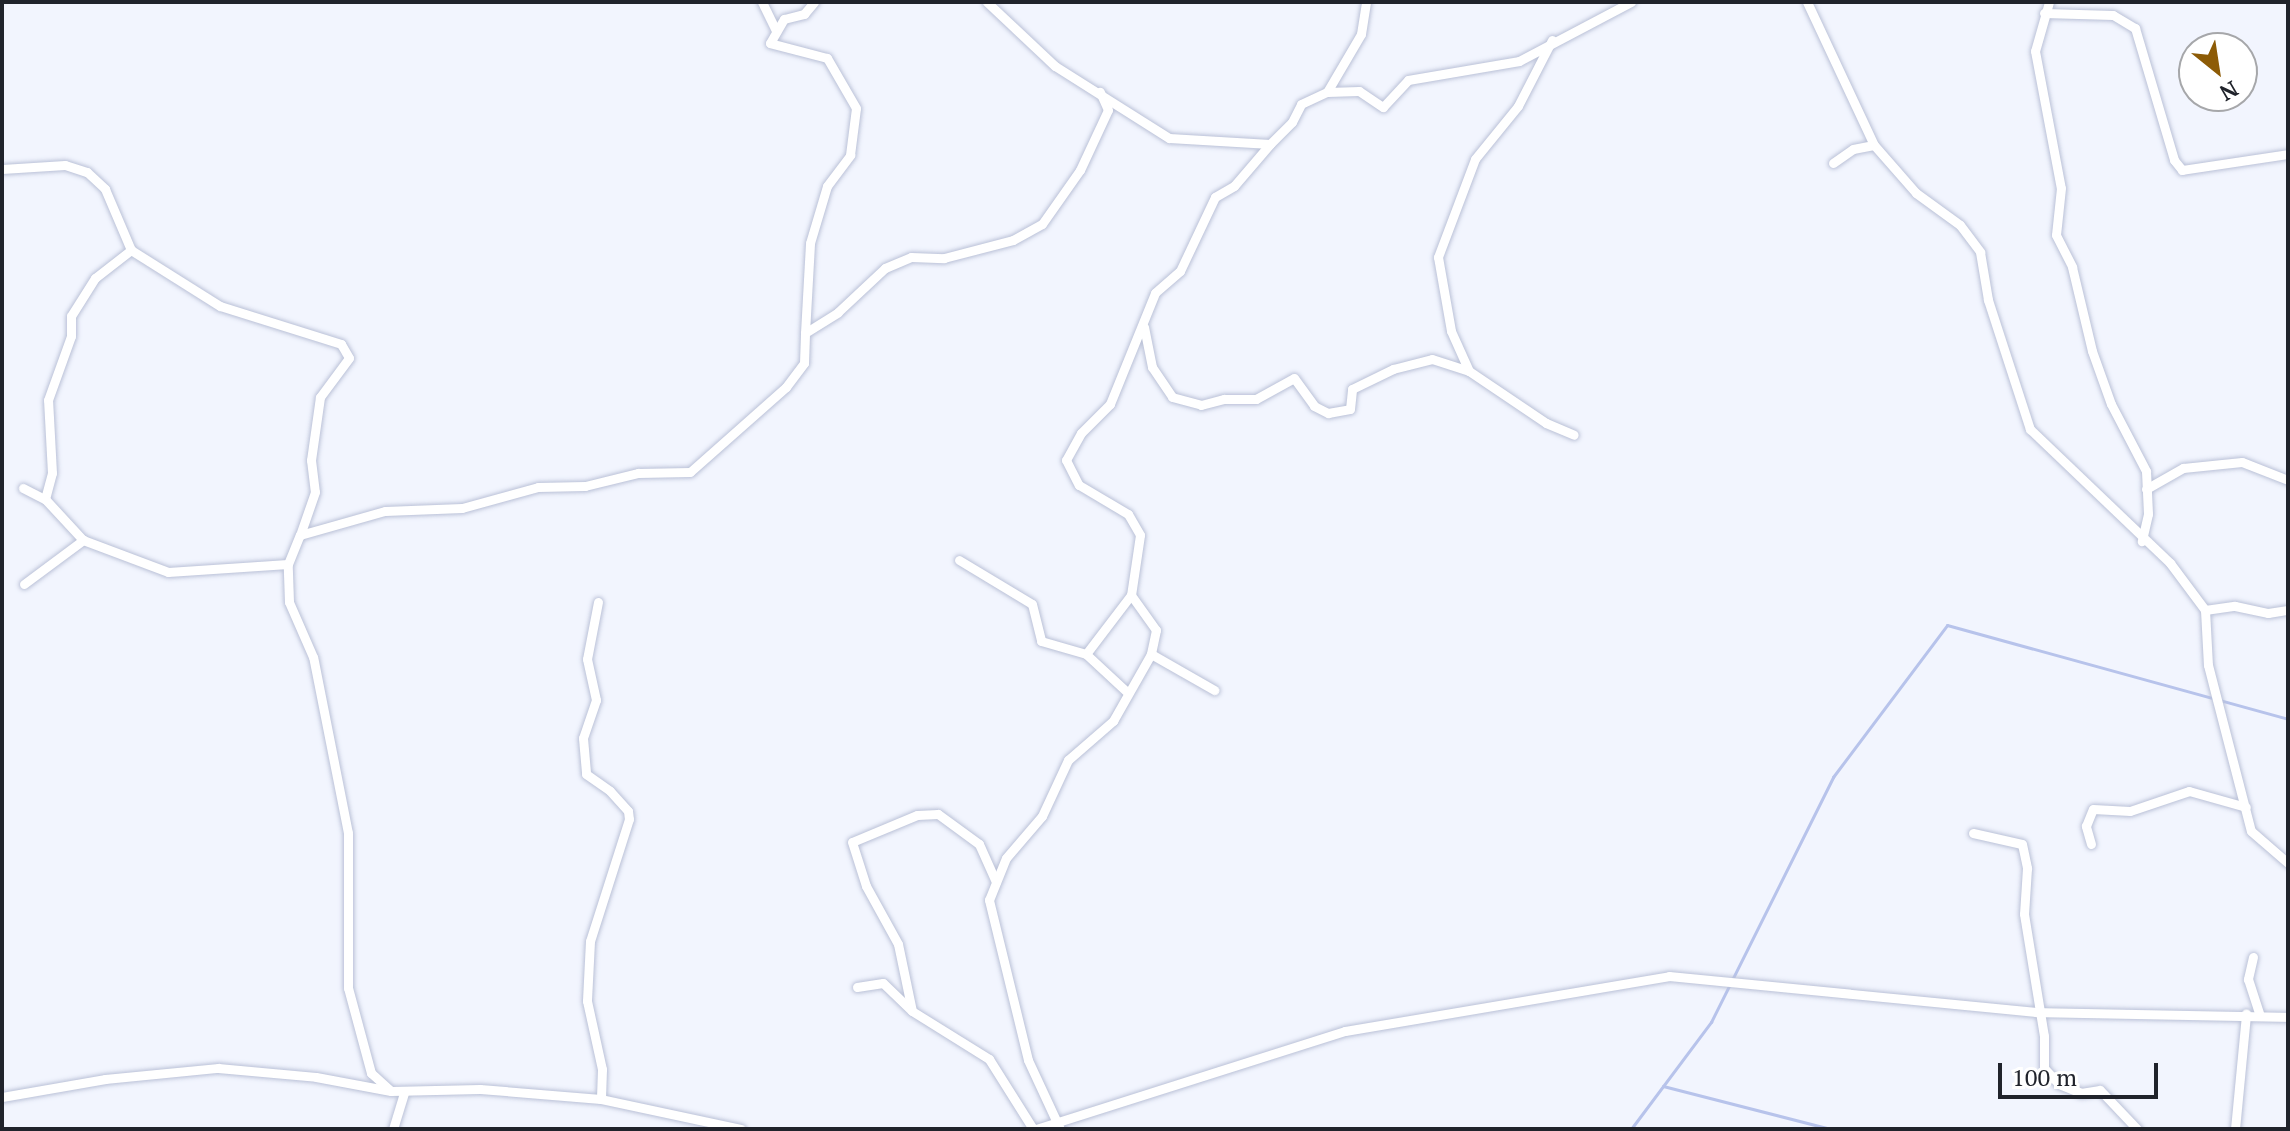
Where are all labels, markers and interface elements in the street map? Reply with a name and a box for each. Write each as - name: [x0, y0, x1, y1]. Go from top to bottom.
- north arrow: [2178, 32, 2258, 112]
- text: N: [2215, 75, 2244, 108]
- scale bar: [2002, 1047, 2162, 1097]
- text: 100 m: [2012, 1061, 2077, 1093]

